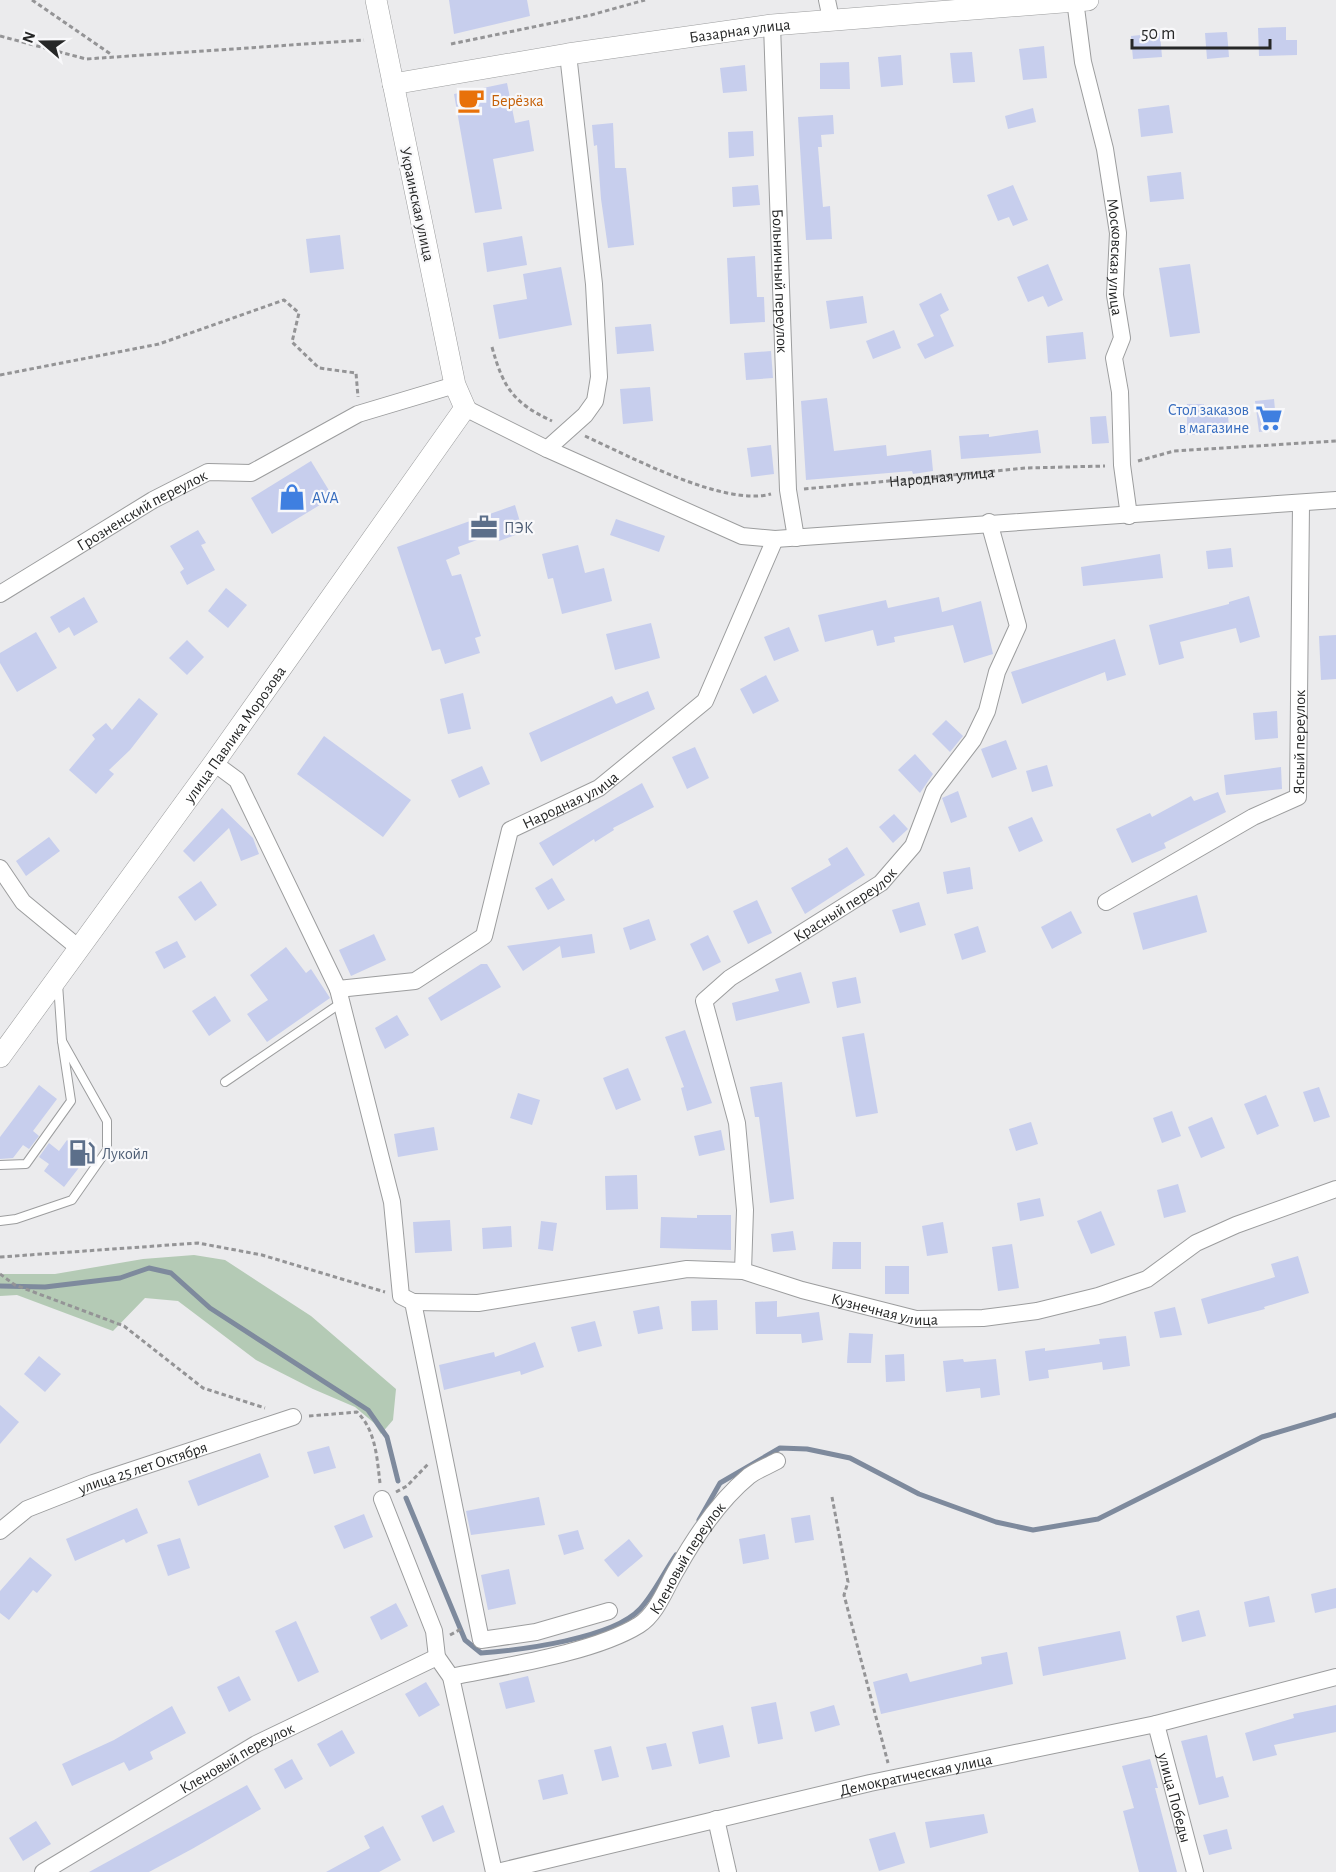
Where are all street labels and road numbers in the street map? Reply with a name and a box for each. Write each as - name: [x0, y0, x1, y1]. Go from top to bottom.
- street label: Базарная улица: [688, 17, 791, 46]
- street label: Украинская улица: [396, 146, 437, 263]
- street label: Московская улица: [1104, 197, 1125, 317]
- street label: Больничный переулок: [769, 209, 790, 354]
- street label: Народная улица: [888, 464, 995, 490]
- street label: Грозненский переулок: [74, 467, 210, 554]
- street label: улица Павлика Морозова: [180, 663, 289, 807]
- street label: Ясный переулок: [1291, 689, 1309, 794]
- street label: Народная улица: [520, 769, 622, 832]
- street label: Красный переулок: [791, 864, 900, 945]
- street label: Кузнечная улица: [830, 1291, 938, 1328]
- street label: улица 25 лет Октября: [75, 1439, 209, 1498]
- street label: Кленовый переулок: [647, 1499, 729, 1617]
- street label: Кленовый переулок: [177, 1720, 297, 1797]
- street label: улица Победы: [1154, 1750, 1194, 1844]
- street label: Демократическая улица: [838, 1751, 994, 1799]

